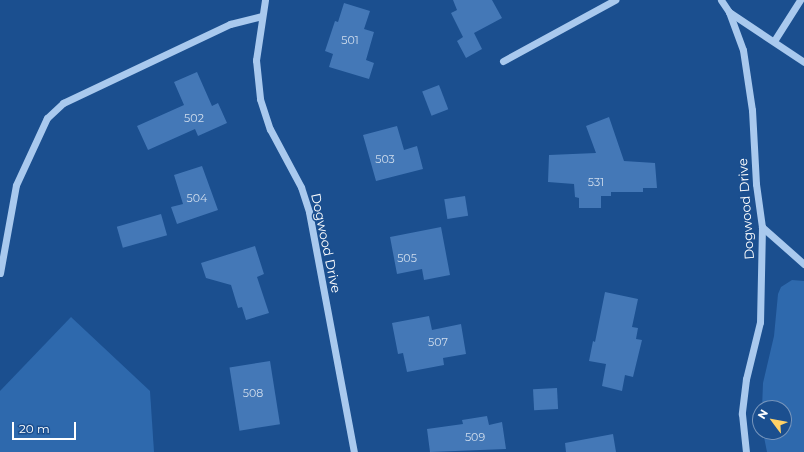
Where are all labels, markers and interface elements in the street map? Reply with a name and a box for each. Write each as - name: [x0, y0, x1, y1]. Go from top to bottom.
- house number: 501: [341, 33, 359, 47]
- house number: 502: [184, 111, 204, 125]
- house number: 503: [375, 152, 395, 166]
- street label: Dogwood Drive: [735, 158, 757, 260]
- house number: 531: [588, 175, 604, 189]
- house number: 504: [187, 191, 207, 205]
- street label: Dogwood Drive: [308, 192, 344, 294]
- house number: 505: [397, 251, 417, 265]
- house number: 507: [428, 335, 448, 349]
- house number: 508: [243, 386, 263, 400]
- north arrow: [752, 400, 792, 440]
- text: N: [754, 407, 771, 422]
- scale bar: [14, 414, 78, 440]
- text: 20 m: [19, 421, 50, 436]
- house number: 509: [465, 430, 485, 444]

